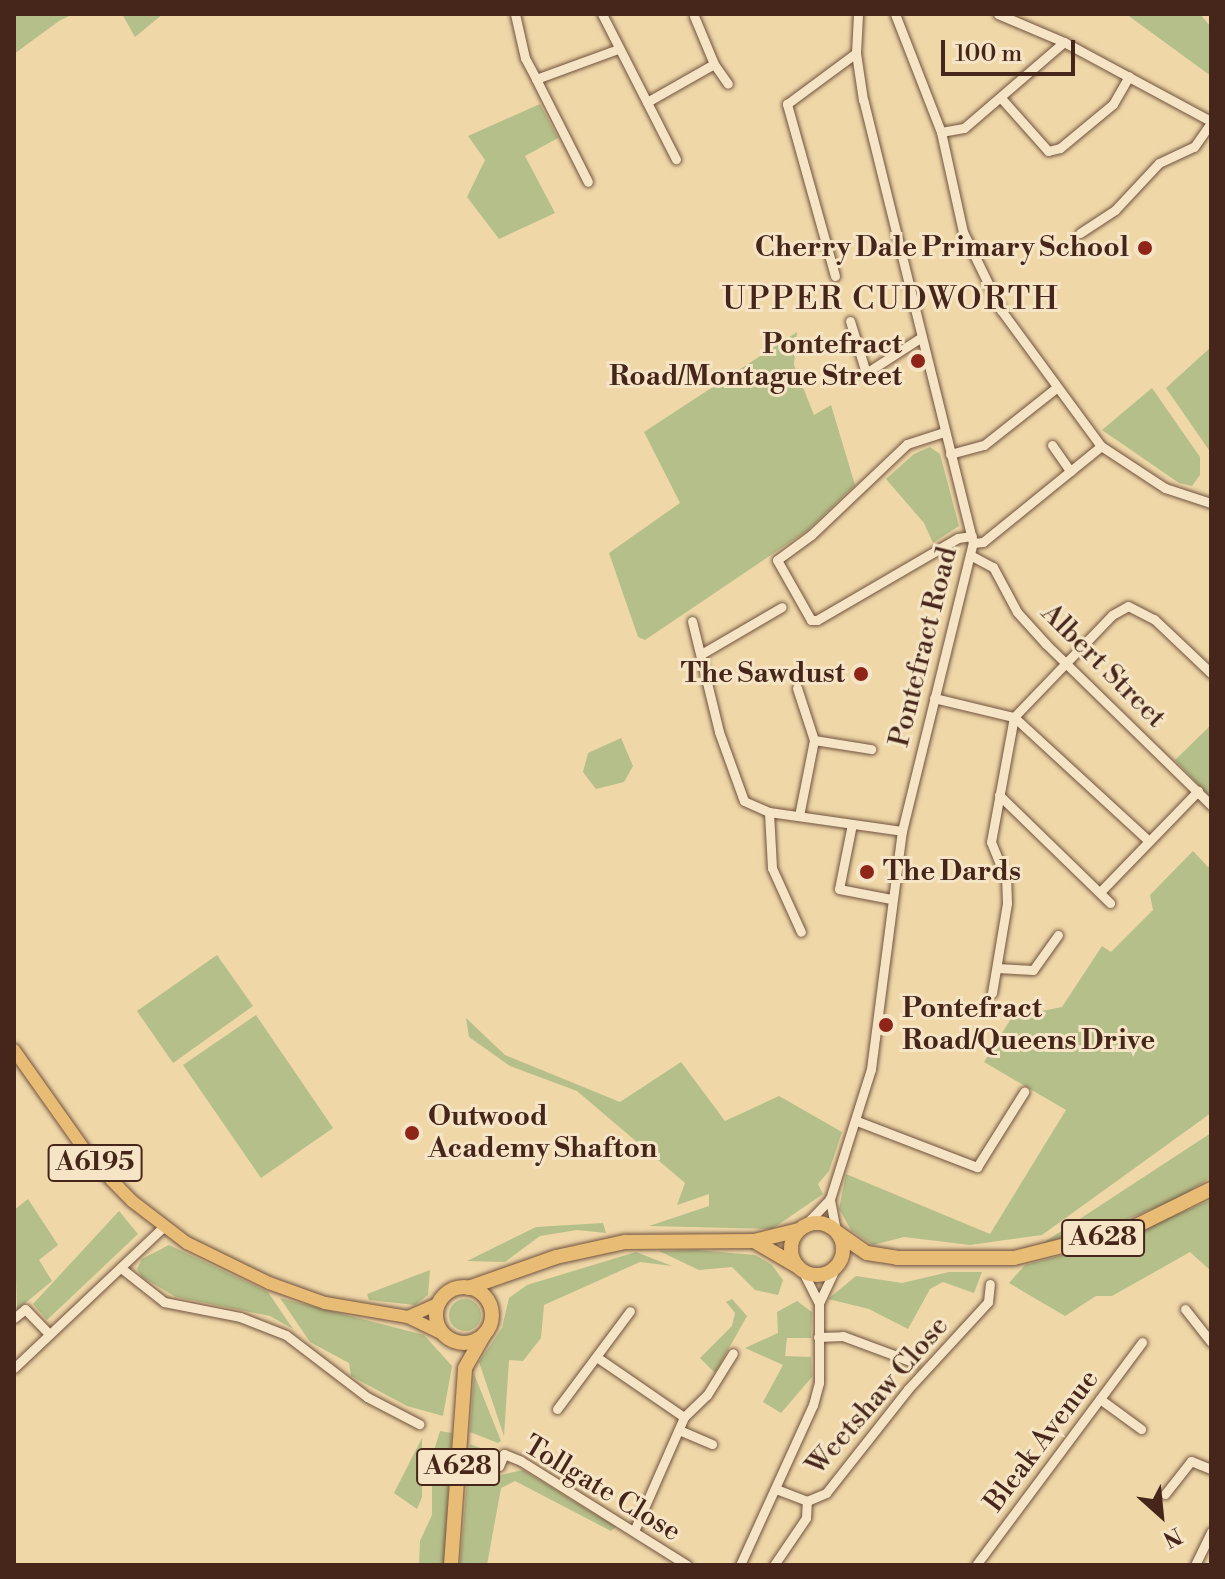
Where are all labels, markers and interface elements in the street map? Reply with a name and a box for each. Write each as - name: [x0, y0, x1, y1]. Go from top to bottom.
- scale bar: [945, 24, 1079, 74]
- text: 100 m: [955, 39, 1022, 69]
- place label: Cherry Dale Primary School: [755, 231, 1129, 265]
- marker: Cherry Dale Primary School: [1136, 239, 1154, 257]
- district label: UPPER CUDWORTH: [722, 280, 1060, 318]
- place label: Pontefract Road/Montague Street: [609, 328, 902, 394]
- marker: Pontefract Road/Montague Street: [909, 352, 927, 370]
- street label: Pontefract Road: [883, 544, 965, 750]
- street label: Albert Street: [1034, 597, 1172, 735]
- place label: The Sawdust: [681, 657, 845, 691]
- marker: The Sawdust: [852, 665, 870, 683]
- place label: The Dards: [883, 855, 1021, 889]
- marker: The Dards: [858, 863, 876, 881]
- place label: Pontefract Road/Queens Drive: [902, 992, 1155, 1058]
- marker: Pontefract Road/Queens Drive: [877, 1016, 895, 1034]
- place label: Outwood Academy Shafton: [428, 1100, 657, 1166]
- marker: Outwood Academy Shafton: [403, 1124, 421, 1142]
- road number: A6195: [47, 1141, 143, 1185]
- road number: A628: [1061, 1216, 1145, 1260]
- street label: Weetshaw Close: [800, 1310, 956, 1482]
- street label: Bleak Avenue: [978, 1363, 1106, 1519]
- street label: Tollgate Close: [517, 1429, 687, 1549]
- road number: A628: [416, 1445, 500, 1489]
- north arrow: [1121, 1475, 1201, 1555]
- text: N: [1158, 1521, 1186, 1553]

